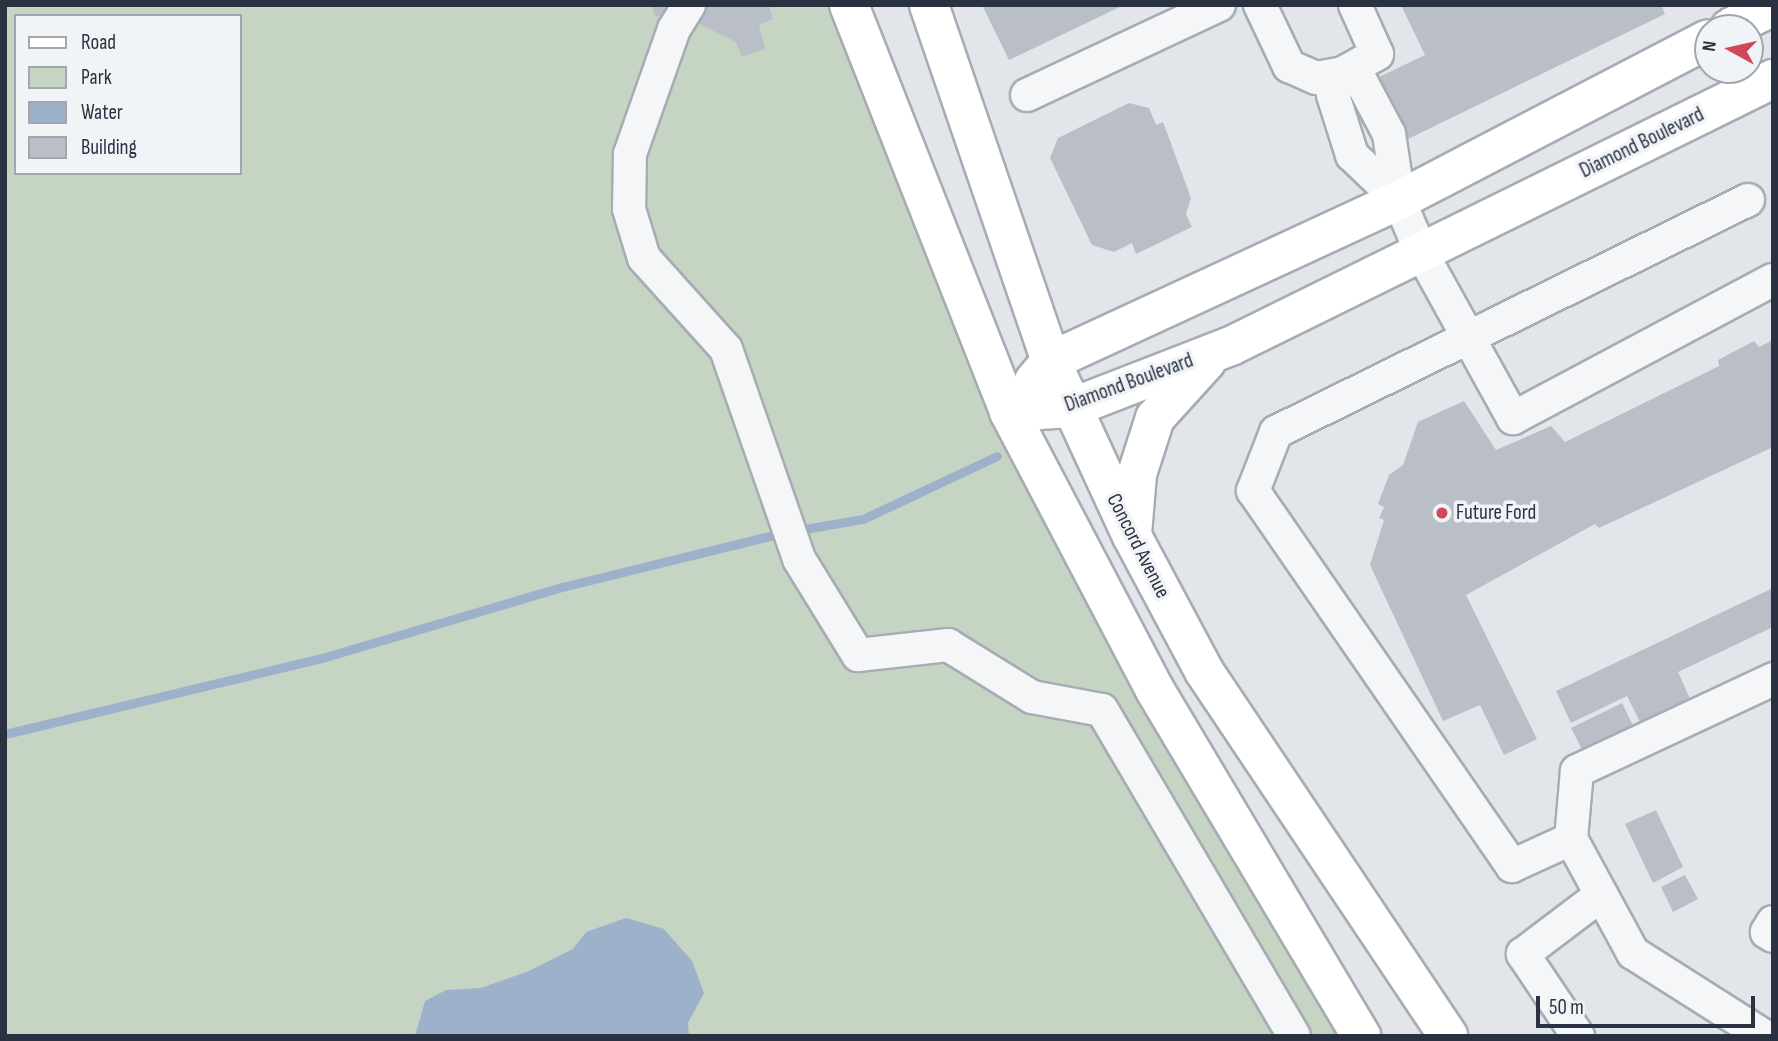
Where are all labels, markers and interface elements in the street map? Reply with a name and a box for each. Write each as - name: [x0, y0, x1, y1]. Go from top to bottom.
- legend: [14, 14, 242, 175]
- north arrow: [1694, 14, 1764, 84]
- text: Road: [81, 30, 116, 55]
- text: N: [1698, 40, 1722, 53]
- text: Park: [81, 65, 112, 90]
- text: Water: [81, 100, 123, 125]
- street label: Diamond Boulevard: [1576, 102, 1708, 184]
- text: Building: [81, 135, 137, 160]
- street label: Diamond Boulevard: [1061, 348, 1197, 418]
- street label: Concord Avenue: [1101, 490, 1175, 602]
- place label: Future Ford: [1456, 500, 1536, 526]
- marker: Future Ford: [1434, 505, 1450, 521]
- scale bar: [1540, 982, 1759, 1026]
- text: 50 m: [1549, 995, 1584, 1020]

